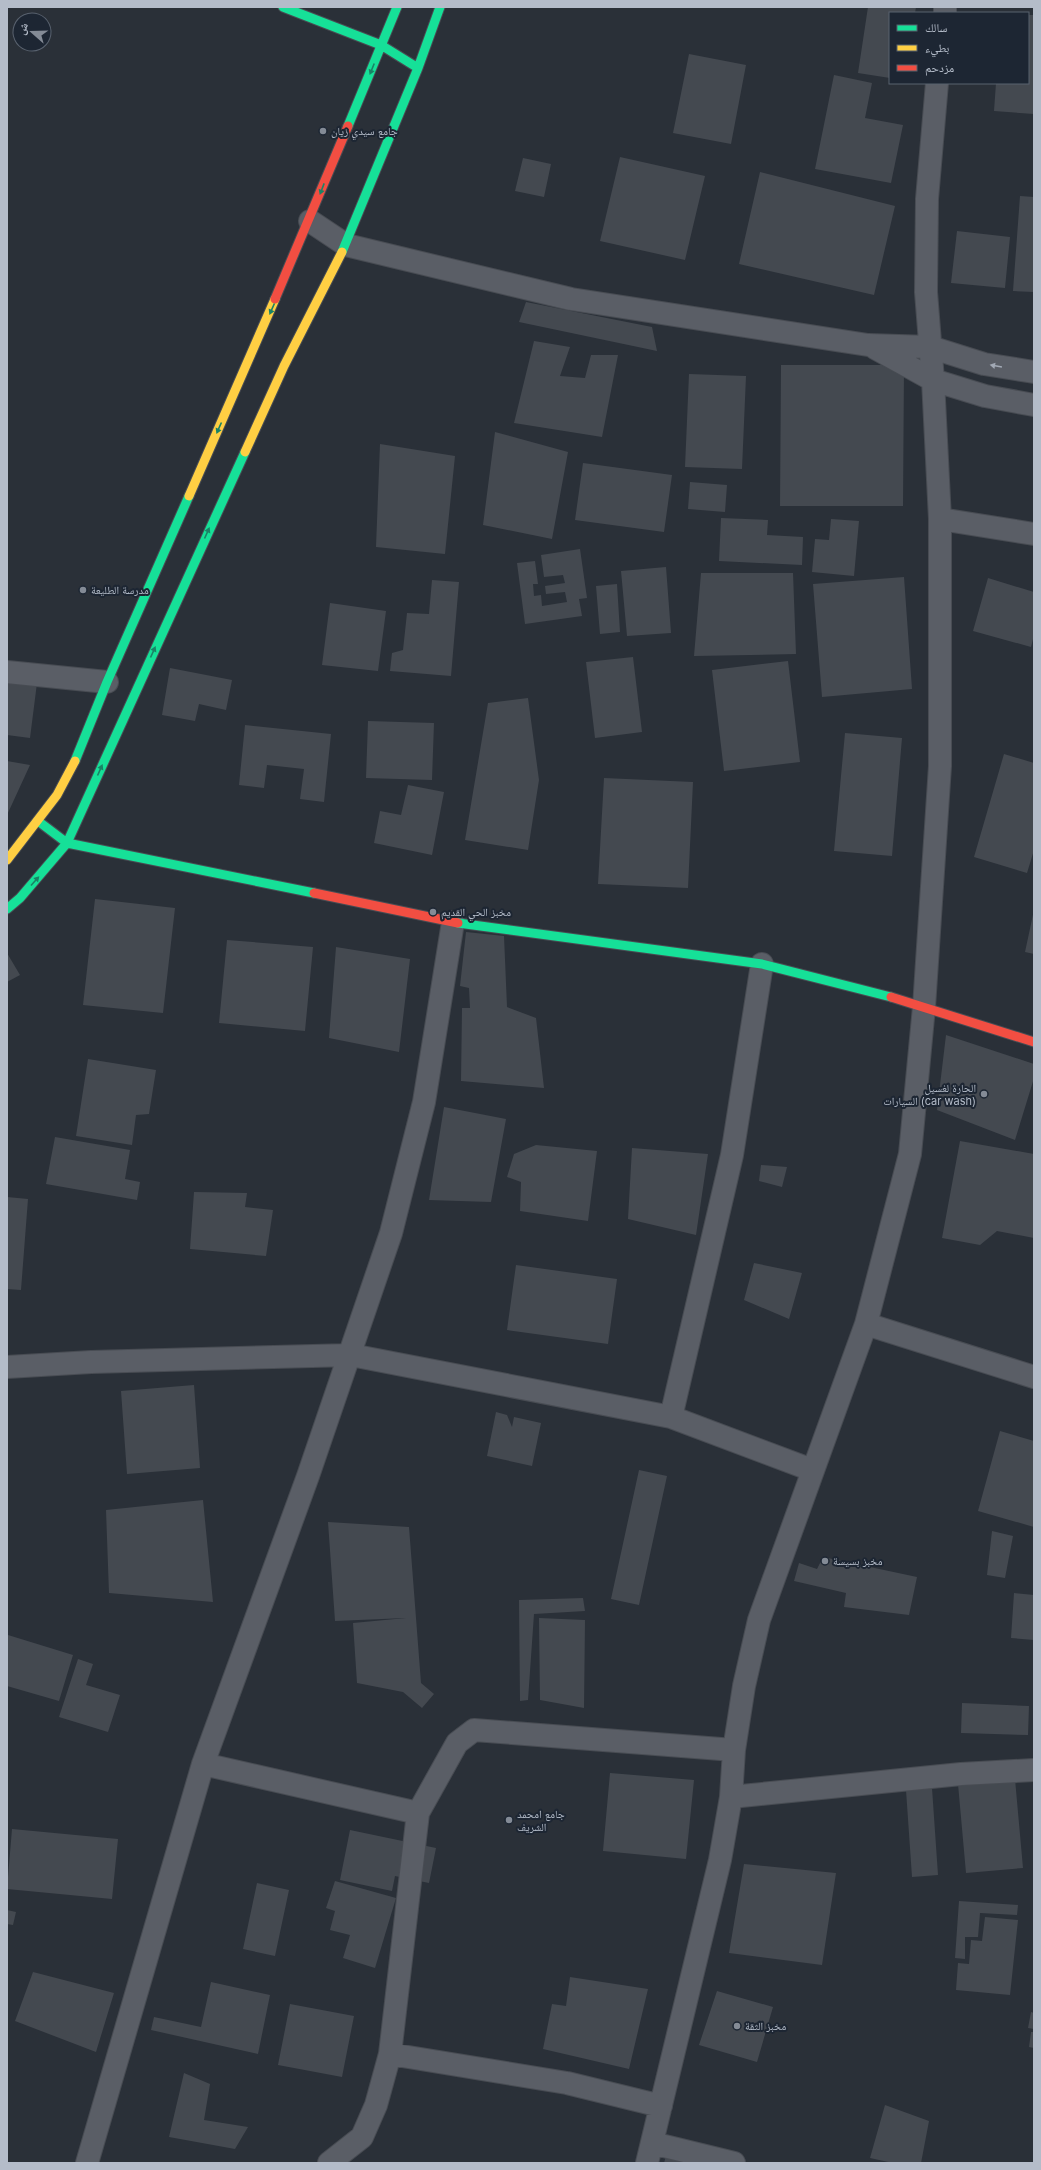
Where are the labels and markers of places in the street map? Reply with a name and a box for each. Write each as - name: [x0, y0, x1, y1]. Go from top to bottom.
- place label: جامع سيدي زيان: [331, 124, 398, 140]
- marker: جامع سيدي زيان: [318, 126, 328, 136]
- place label: مدرسة الطليعة: [91, 583, 149, 597]
- marker: مدرسة الطليعة: [78, 585, 88, 595]
- place label: مخبز الحي القديم: [441, 905, 511, 921]
- marker: مخبز الحي القديم: [428, 907, 438, 917]
- place label: الحارة لغسيل السيارات (car wash): [883, 1081, 976, 1108]
- marker: الحارة لغسيل السيارات (car wash): [979, 1089, 989, 1099]
- place label: مخبز بسيسة: [833, 1554, 883, 1568]
- marker: مخبز بسيسة: [820, 1556, 830, 1566]
- place label: جامع امحمد الشريف: [517, 1807, 565, 1834]
- marker: جامع امحمد الشريف: [504, 1815, 514, 1825]
- place label: مخبز الثقة: [745, 2019, 786, 2033]
- marker: مخبز الثقة: [732, 2021, 742, 2031]

